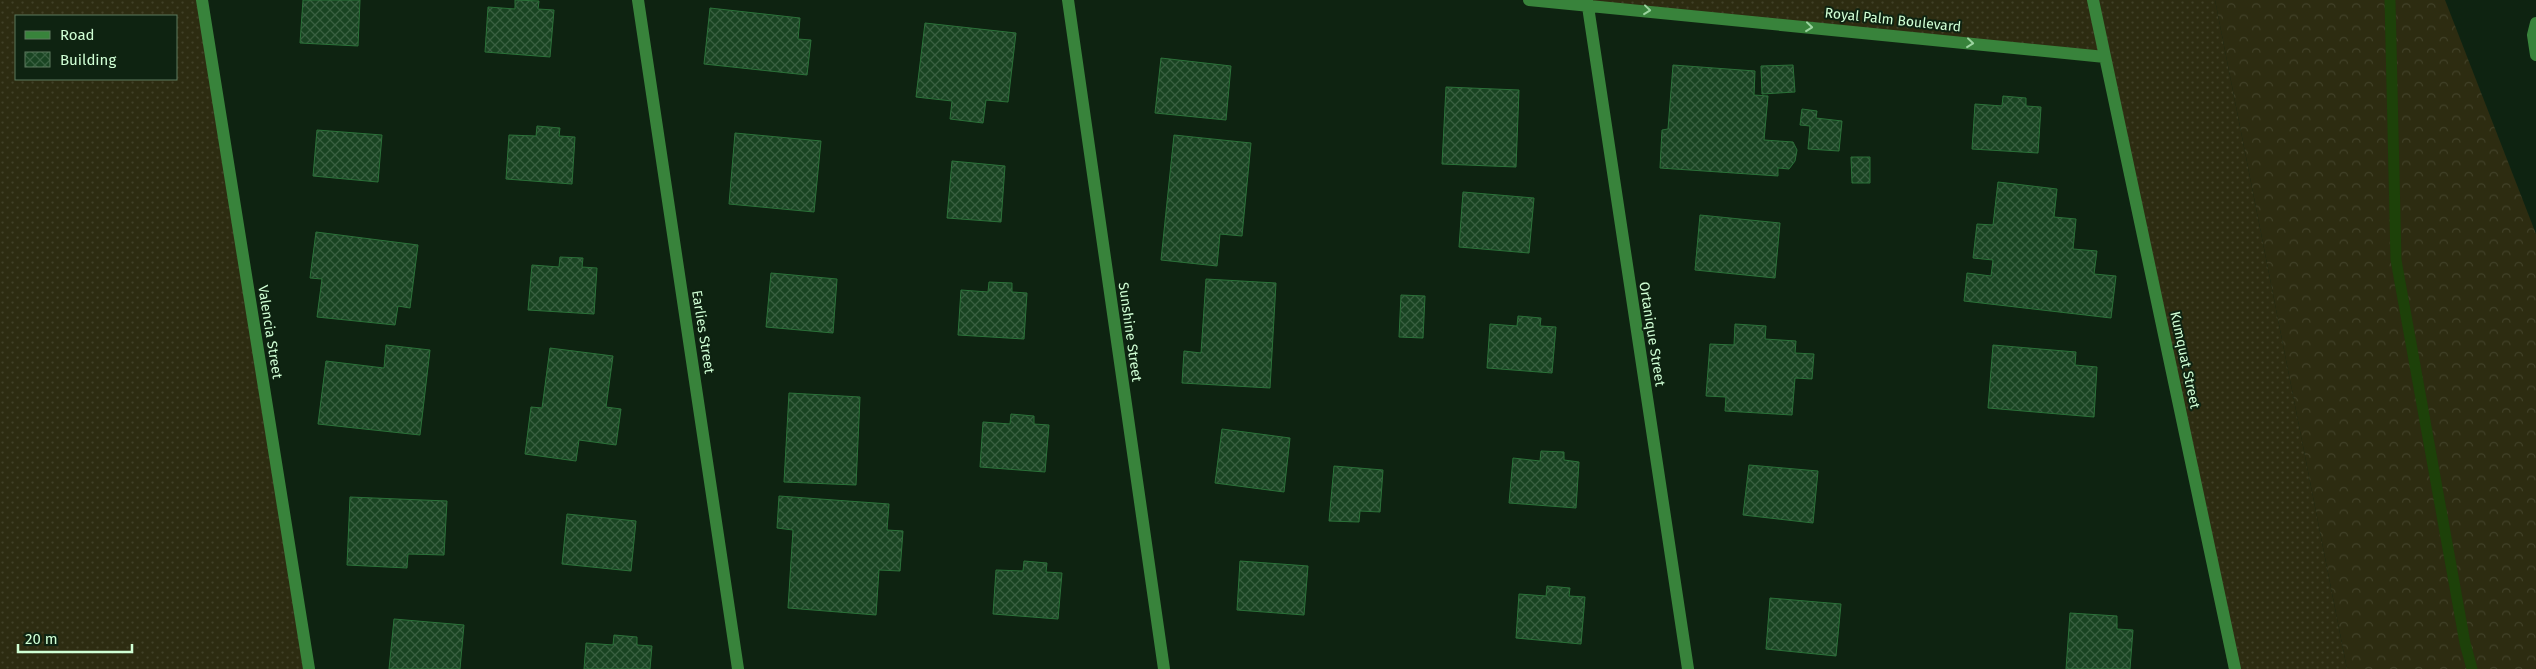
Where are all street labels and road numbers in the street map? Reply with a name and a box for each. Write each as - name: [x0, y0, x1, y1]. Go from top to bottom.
- street label: Royal Palm Boulevard: [1824, 4, 1962, 36]
- street label: Ortanique Street: [1635, 280, 1669, 388]
- street label: Sunshine Street: [1115, 281, 1146, 384]
- street label: Valencia Street: [254, 284, 286, 381]
- street label: Earlies Street: [688, 289, 718, 376]
- street label: Kumquat Street: [2166, 310, 2204, 411]

